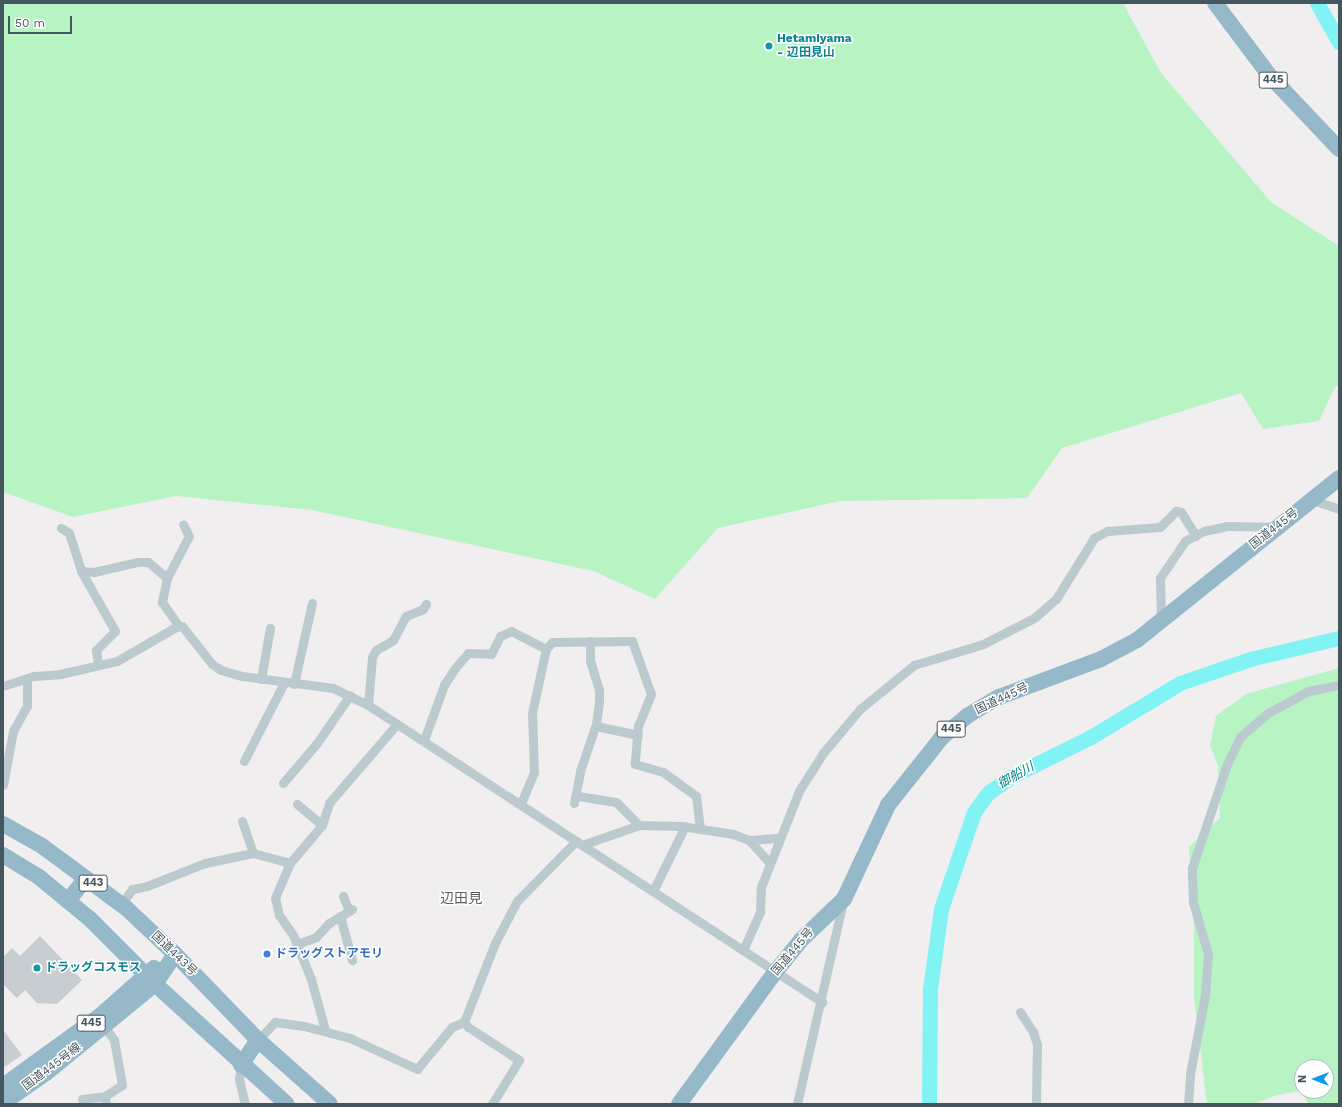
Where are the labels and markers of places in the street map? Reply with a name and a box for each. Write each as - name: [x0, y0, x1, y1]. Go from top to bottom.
- place label: Hetamiyama - 辺田見山: [777, 32, 852, 60]
- marker: Hetamiyama - 辺田見山: [764, 41, 774, 51]
- place label: ドラッグストアモリ: [275, 947, 383, 961]
- marker: ドラッグストアモリ: [262, 949, 272, 959]
- place label: ドラッグコスモス: [45, 961, 141, 975]
- marker: ドラッグコスモス: [32, 963, 42, 973]

